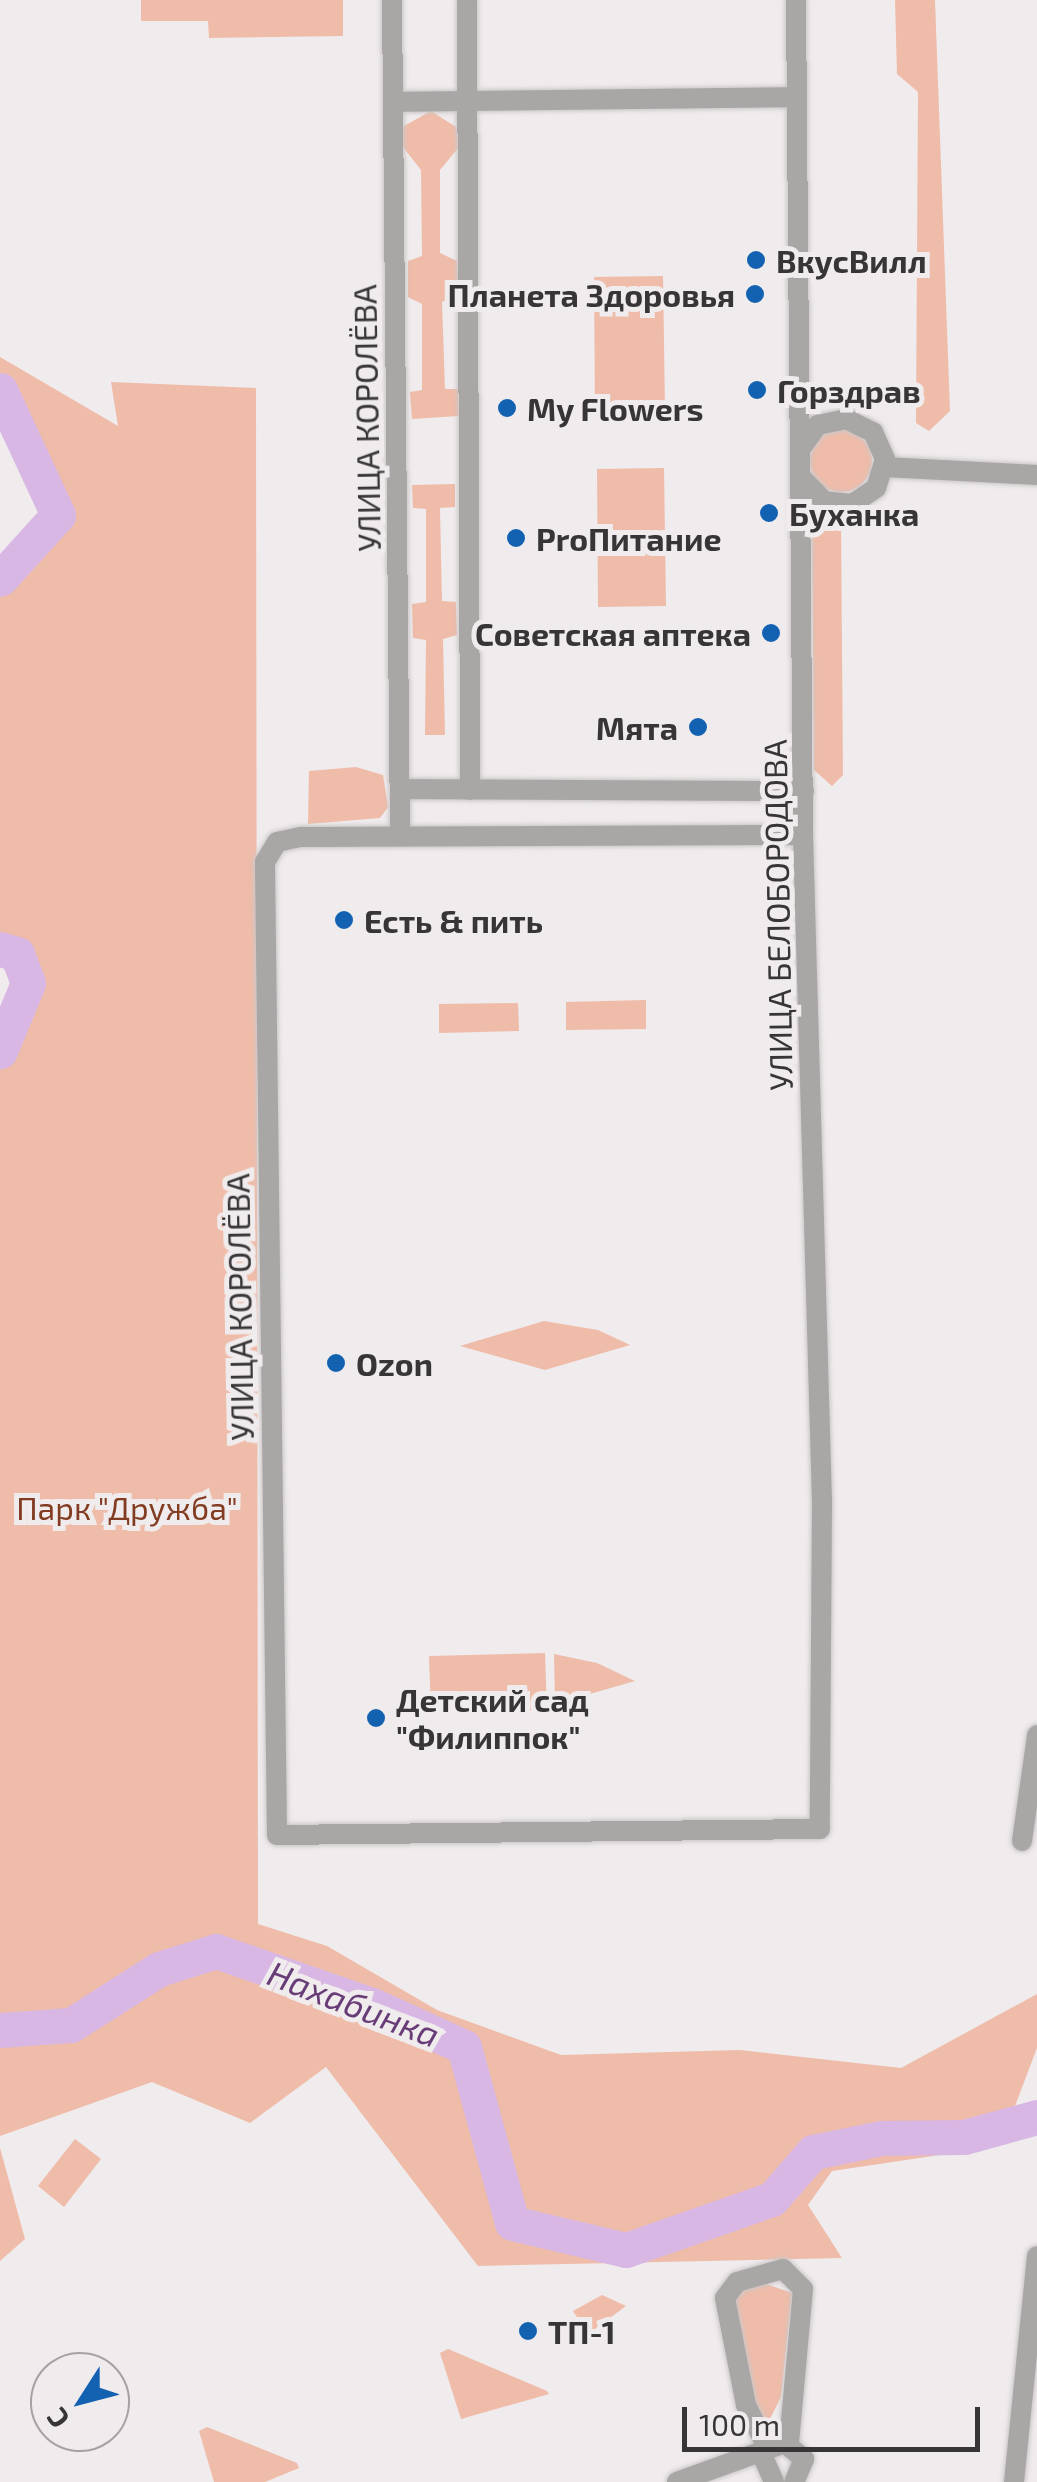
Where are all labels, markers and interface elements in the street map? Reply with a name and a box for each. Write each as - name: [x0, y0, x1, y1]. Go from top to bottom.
- place label: ВкусВилл: [776, 241, 927, 279]
- marker: ВкусВилл: [745, 249, 767, 271]
- place label: Планета Здоровья: [448, 275, 735, 313]
- marker: Планета Здоровья: [744, 283, 766, 305]
- street label: УЛИЦА КОРОЛЁВА: [344, 284, 388, 552]
- place label: Горздрав: [777, 371, 921, 409]
- marker: Горздрав: [746, 379, 768, 401]
- place label: My Flowers: [527, 389, 704, 427]
- marker: My Flowers: [496, 397, 518, 419]
- place label: Буханка: [789, 494, 919, 532]
- marker: Буханка: [758, 502, 780, 524]
- place label: ProПитание: [536, 519, 722, 557]
- marker: ProПитание: [505, 527, 527, 549]
- place label: Советская аптека: [475, 614, 751, 652]
- marker: Советская аптека: [760, 622, 782, 644]
- place label: Мята: [596, 708, 678, 746]
- marker: Мята: [687, 716, 709, 738]
- street label: УЛИЦА БЕЛОБОРОДОВА: [755, 739, 799, 1091]
- place label: Есть & пить: [364, 901, 543, 939]
- marker: Есть & пить: [333, 909, 355, 931]
- street label: УЛИЦА КОРОЛЁВА: [217, 1173, 261, 1441]
- place label: Ozon: [356, 1344, 433, 1382]
- marker: Ozon: [325, 1352, 347, 1374]
- park label: Парк "Дружба": [16, 1488, 238, 1526]
- place label: Детский сад "Филиппок": [396, 1681, 589, 1756]
- marker: Детский сад "Филиппок": [365, 1707, 387, 1729]
- water label: Нахабинка: [262, 1951, 446, 2055]
- place label: ТП-1: [548, 2312, 616, 2350]
- marker: ТП-1: [517, 2320, 539, 2342]
- north arrow: [30, 2352, 130, 2452]
- scale bar: [687, 2387, 984, 2449]
- text: С: [39, 2402, 76, 2435]
- text: 100 m: [699, 2406, 780, 2442]

